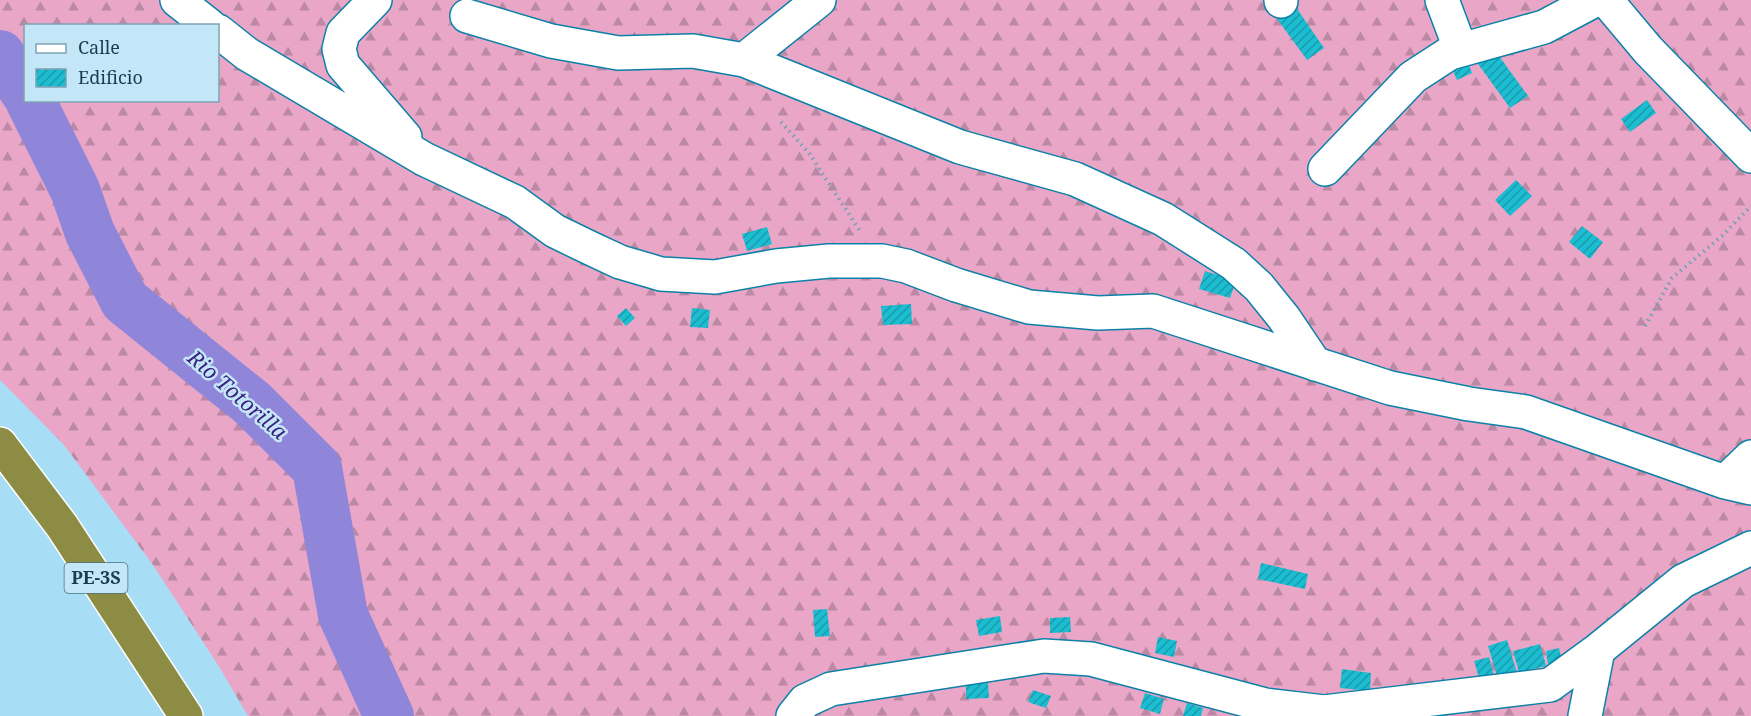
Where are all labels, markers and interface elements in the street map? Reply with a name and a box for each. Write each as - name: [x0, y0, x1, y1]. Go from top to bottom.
- legend: [24, 24, 219, 102]
- text: Calle: [78, 35, 120, 59]
- text: Edificio: [78, 65, 143, 89]
- water label: Rio Totorilla: [181, 343, 294, 446]
- road number: PE-3S: [64, 563, 128, 593]

